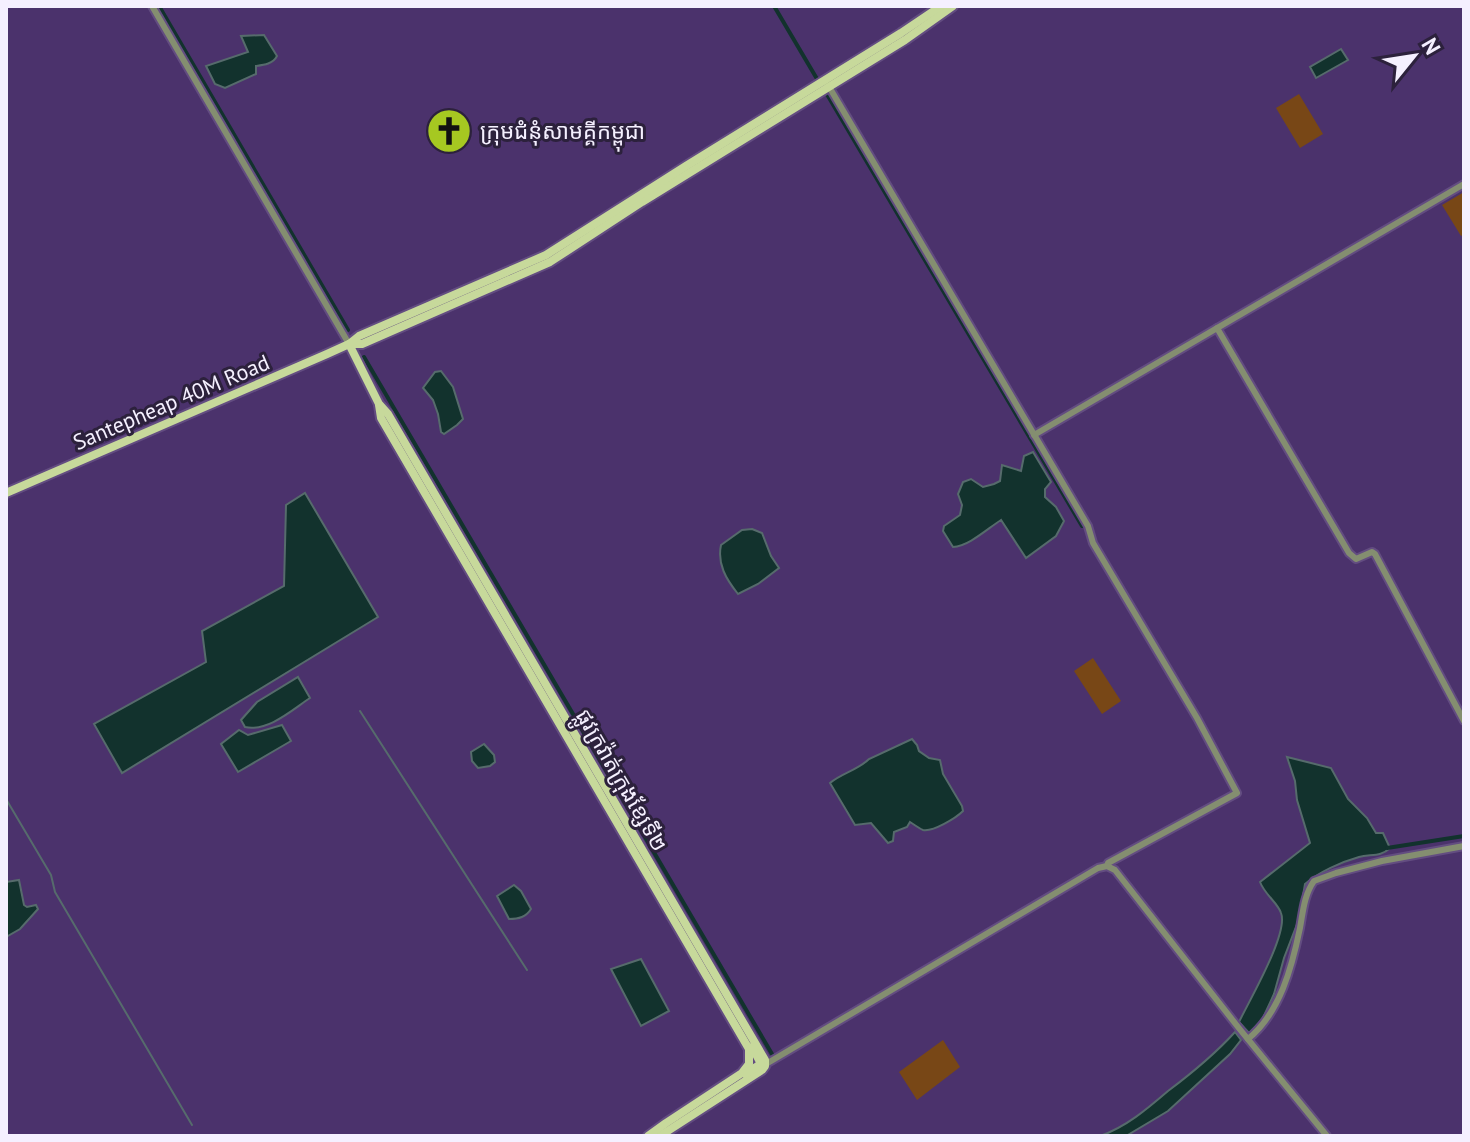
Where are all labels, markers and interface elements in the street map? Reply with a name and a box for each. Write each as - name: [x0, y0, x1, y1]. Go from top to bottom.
- north arrow: [1374, 16, 1454, 96]
- text: N: [1416, 33, 1447, 59]
- church icon: ក្រុមជំនុំសាមគ្គីកម្ពុជា: [425, 107, 473, 155]
- place label: ក្រុមជំនុំសាមគ្គីកម្ពុជា: [480, 117, 645, 152]
- street label: Santepheap 40M Road: [69, 348, 273, 456]
- street label: ផ្លូវក្រវ៉ាត់ក្រុងខ្សែទី២: [564, 704, 674, 859]

